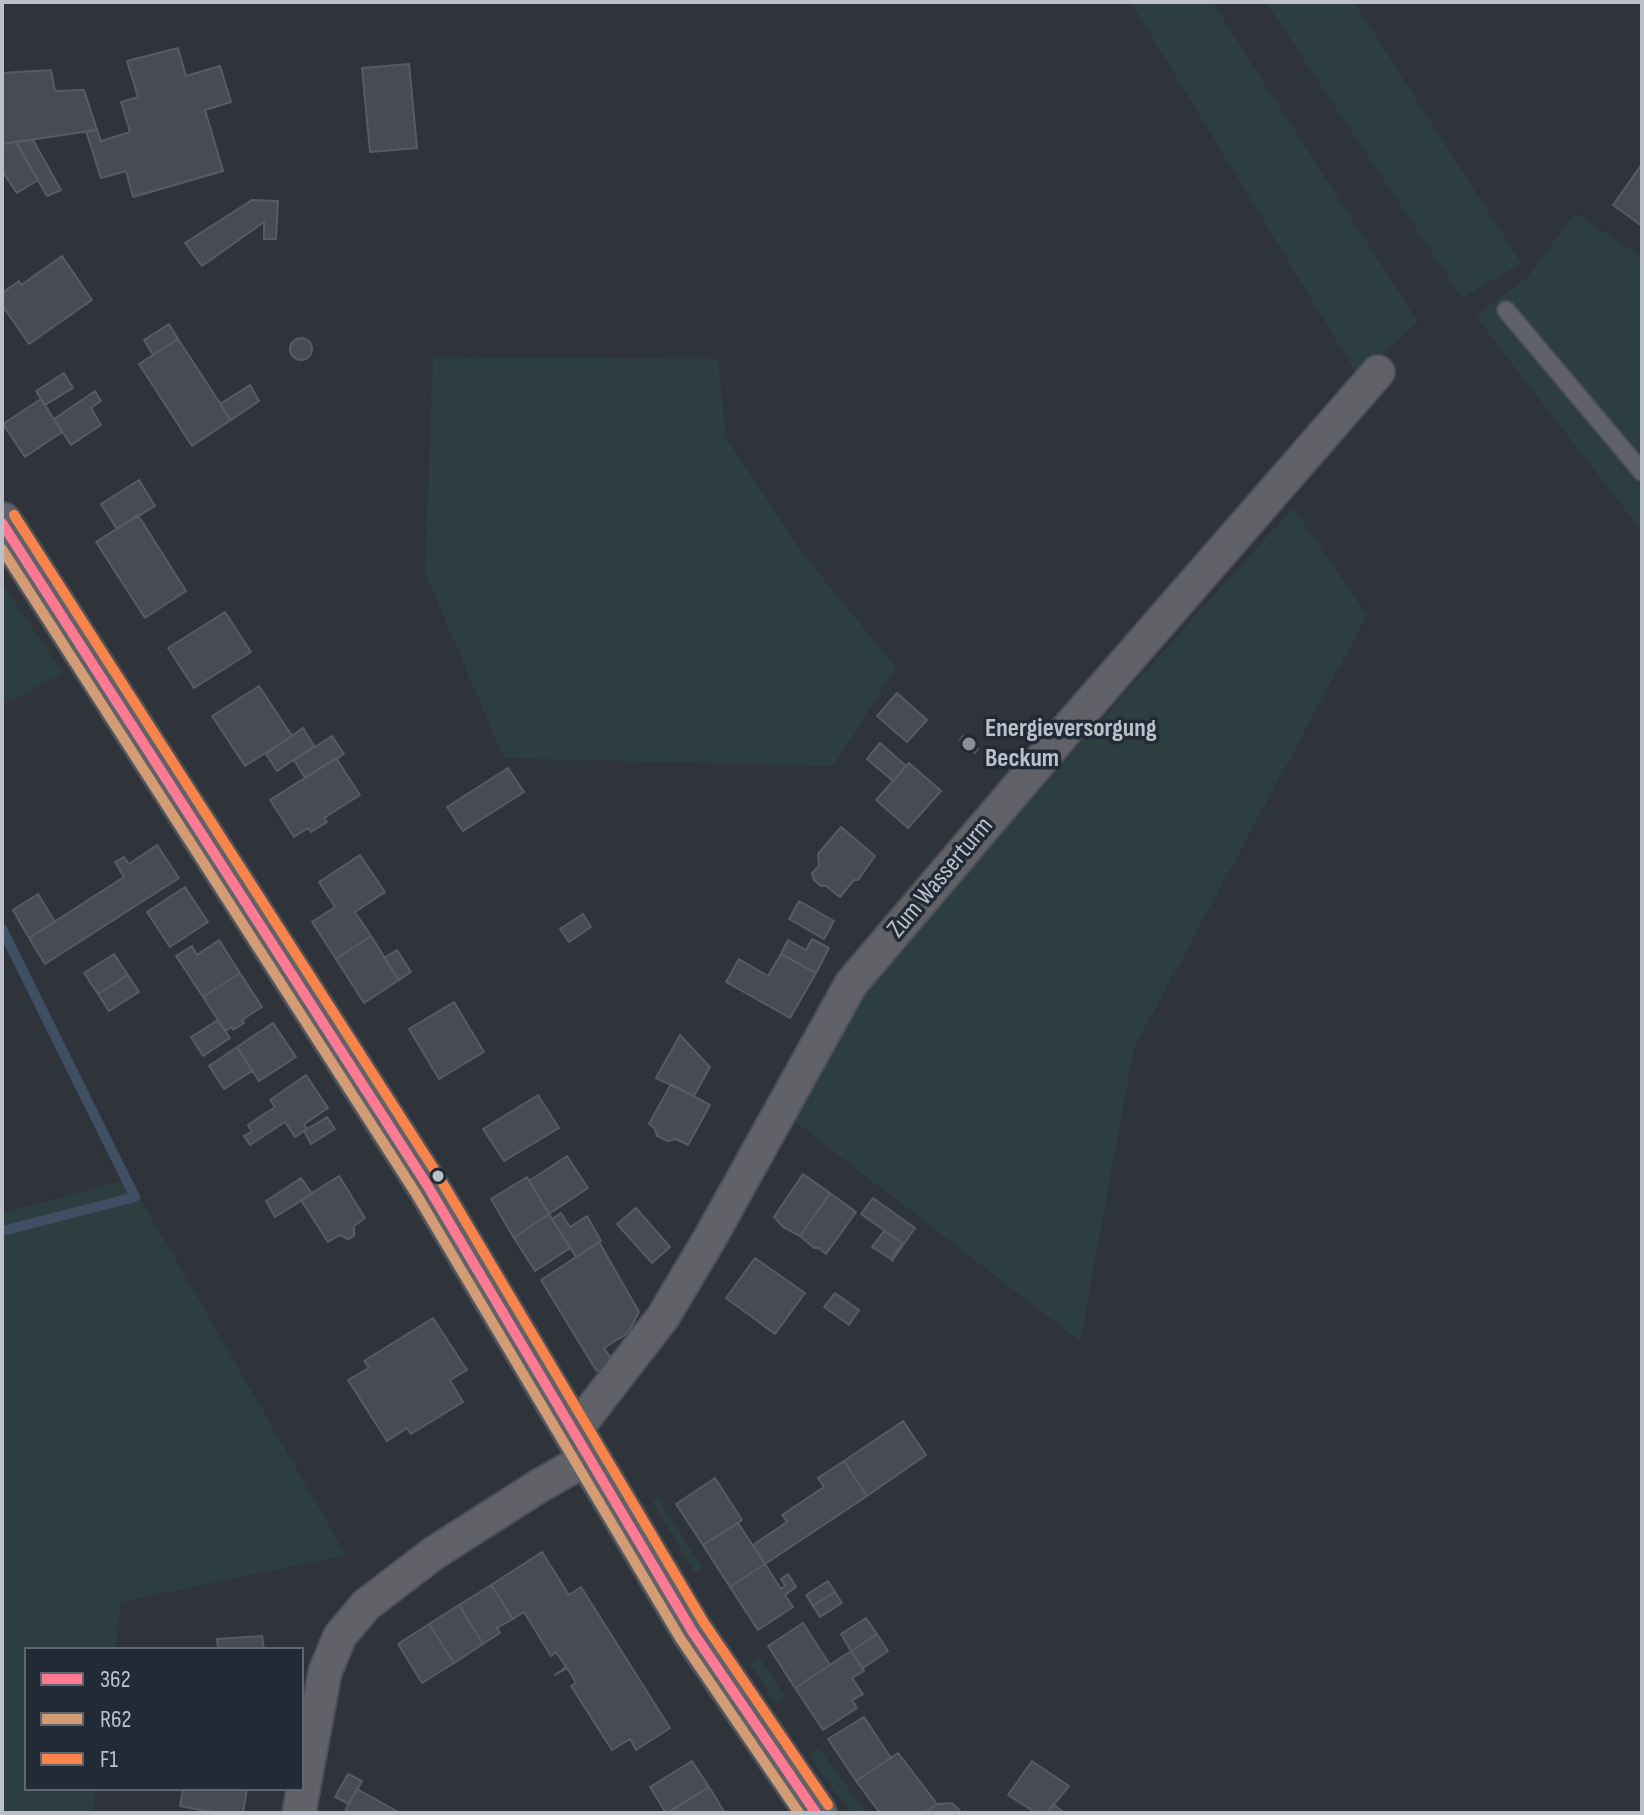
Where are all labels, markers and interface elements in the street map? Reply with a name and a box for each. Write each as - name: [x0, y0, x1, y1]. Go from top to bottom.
- place label: Energieversorgung Beckum: [985, 713, 1157, 774]
- marker: Energieversorgung Beckum: [960, 735, 978, 753]
- street label: Zum Wasserturm: [881, 811, 1001, 945]
- unlabelled marker: [430, 1168, 446, 1184]
- legend: [24, 1647, 304, 1791]
- text: 362: [100, 1665, 131, 1694]
- text: R62: [100, 1705, 132, 1734]
- text: F1: [100, 1745, 118, 1774]

